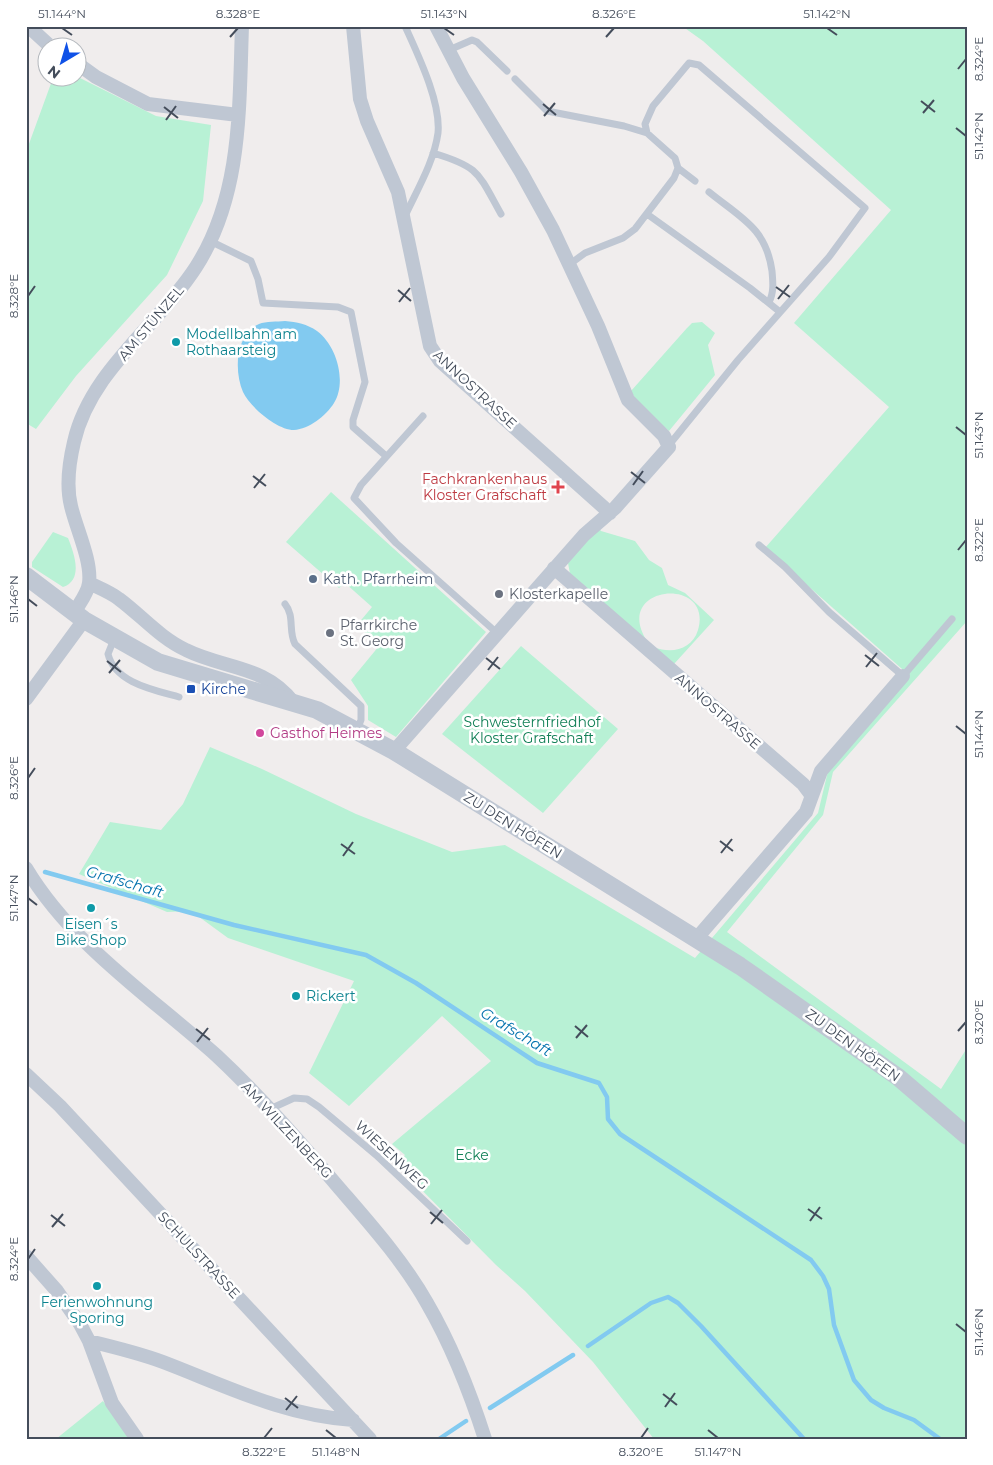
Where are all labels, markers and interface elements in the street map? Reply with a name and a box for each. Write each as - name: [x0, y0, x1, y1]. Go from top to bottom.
- text: 51.144°N: [38, 6, 86, 21]
- text: 8.328°E: [216, 6, 260, 21]
- text: 51.143°N: [421, 6, 467, 21]
- text: 8.326°E: [592, 6, 636, 21]
- text: 51.142°N: [803, 6, 851, 21]
- text: 8.324°E: [971, 37, 986, 81]
- north arrow: [38, 38, 88, 88]
- text: N: [44, 62, 64, 83]
- text: 51.142°N: [971, 112, 986, 160]
- text: 8.328°E: [6, 274, 21, 318]
- street label: AM STÜNZEL: [114, 281, 188, 364]
- place label: Modellbahn am Rothaarsteig: [186, 325, 297, 359]
- marker: Modellbahn am Rothaarsteig: [170, 336, 182, 348]
- street label: ANNOSTRASSE: [429, 346, 521, 432]
- text: 51.143°N: [971, 412, 986, 458]
- place label: Fachkrankenhaus Kloster Grafschaft: [422, 470, 547, 504]
- marker: Fachkrankenhaus Kloster Grafschaft: [551, 480, 565, 494]
- text: 8.322°E: [971, 518, 986, 562]
- place label: Kath. Pfarrheim: [323, 570, 433, 588]
- marker: Kath. Pfarrheim: [307, 573, 319, 585]
- text: 51.146°N: [6, 575, 21, 623]
- place label: Klosterkapelle: [509, 585, 608, 603]
- marker: Klosterkapelle: [493, 588, 505, 600]
- place label: Pfarrkirche St. Georg: [340, 616, 417, 650]
- marker: Pfarrkirche St. Georg: [324, 627, 336, 639]
- street label: ANNOSTRASSE: [671, 669, 765, 753]
- place label: Kirche: [201, 680, 246, 698]
- marker: Kirche: [185, 683, 197, 695]
- text: 51.144°N: [971, 710, 986, 758]
- park label: Schwesternfriedhof Kloster Grafschaft: [464, 713, 602, 747]
- place label: Gasthof Heimes: [270, 724, 382, 742]
- marker: Gasthof Heimes: [254, 727, 266, 739]
- text: 8.326°E: [6, 756, 21, 800]
- street label: ZU DEN HÖFEN: [460, 788, 566, 862]
- water label: Grafschaft: [84, 861, 166, 902]
- text: 51.147°N: [6, 874, 21, 922]
- marker: Eisen´s Bike Shop: [85, 902, 97, 914]
- place label: Eisen´s Bike Shop: [56, 915, 126, 949]
- place label: Rickert: [306, 987, 356, 1005]
- marker: Rickert: [290, 990, 302, 1002]
- text: 8.320°E: [971, 1000, 986, 1044]
- water label: Grafschaft: [477, 1003, 555, 1060]
- street label: ZU DEN HÖFEN: [802, 1005, 904, 1085]
- street label: AM WILZENBERG: [238, 1078, 336, 1182]
- street label: WIESENWEG: [352, 1117, 432, 1193]
- park label: Ecke: [455, 1146, 489, 1164]
- street label: SCHULSTRASSE: [154, 1208, 244, 1302]
- text: 8.324°E: [6, 1237, 21, 1281]
- marker: Ferienwohnung Sporing: [91, 1280, 103, 1292]
- place label: Ferienwohnung Sporing: [41, 1293, 153, 1327]
- text: 51.146°N: [971, 1308, 986, 1356]
- text: 8.322°E: [242, 1444, 286, 1459]
- text: 51.148°N: [312, 1444, 360, 1459]
- text: 8.320°E: [619, 1444, 663, 1459]
- text: 51.147°N: [694, 1444, 742, 1459]

